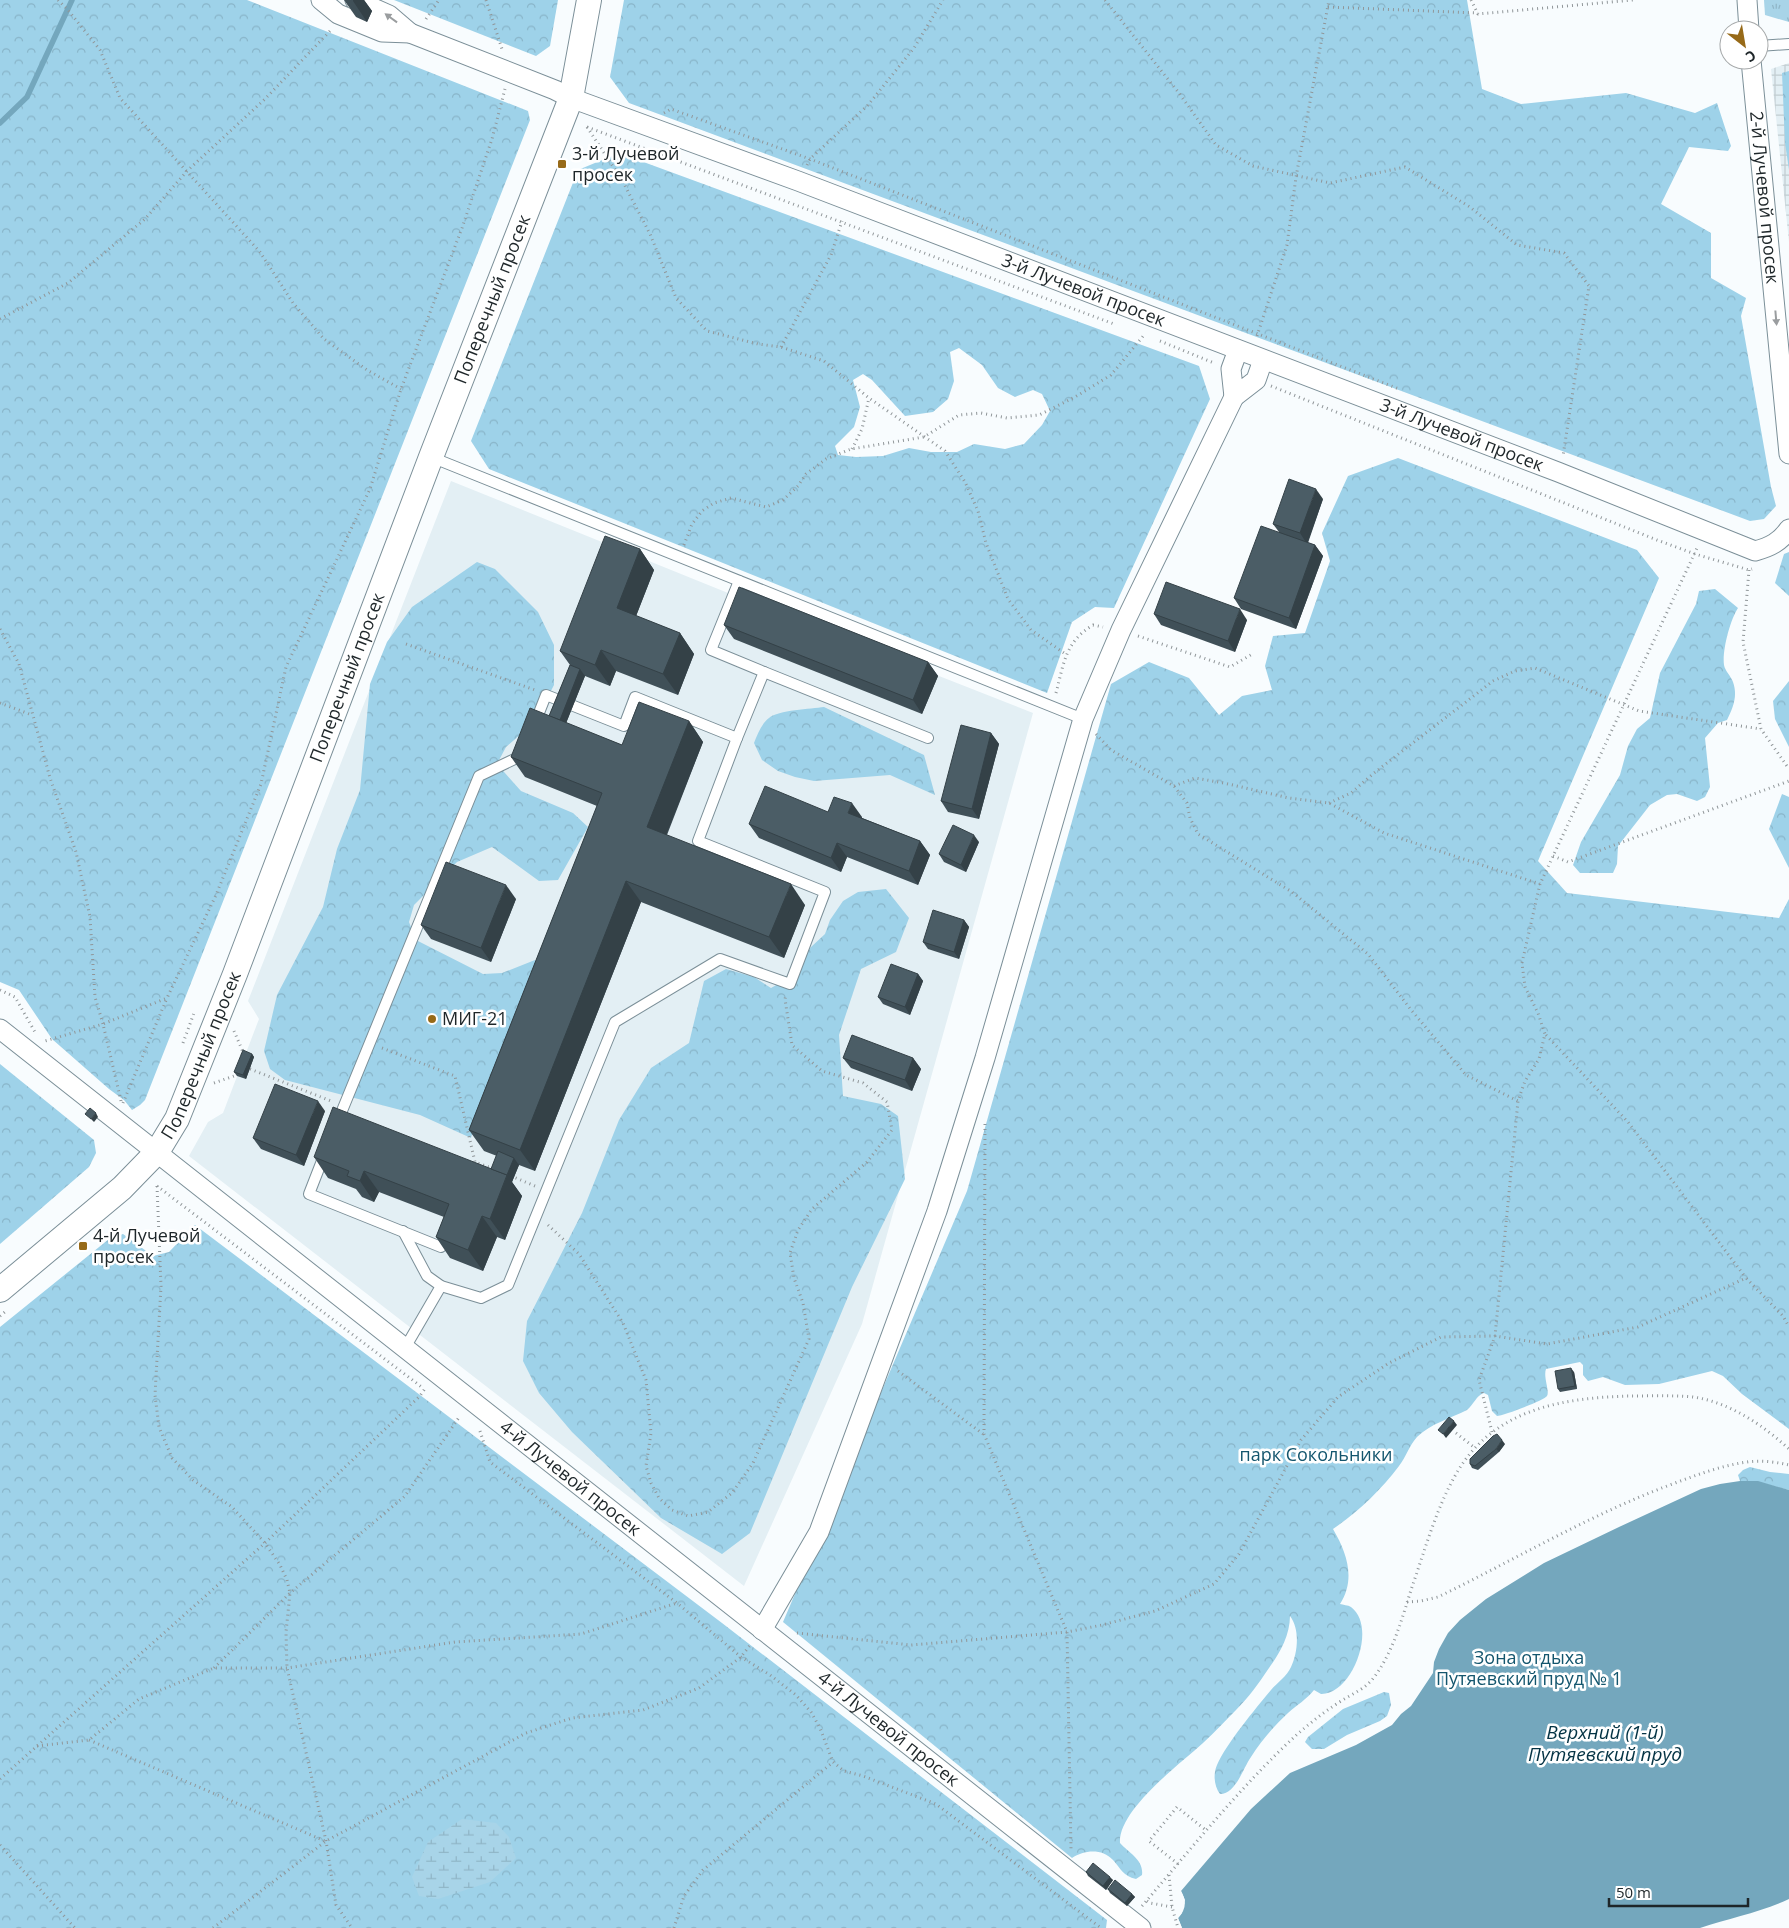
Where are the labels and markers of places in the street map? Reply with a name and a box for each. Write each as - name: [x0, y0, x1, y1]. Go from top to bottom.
- place label: 3-й Лучевой просек: [572, 141, 680, 186]
- marker: 3-й Лучевой просек: [556, 158, 568, 170]
- place label: МИГ-21: [442, 1006, 508, 1030]
- marker: МИГ-21: [426, 1013, 438, 1025]
- place label: 4-й Лучевой просек: [93, 1223, 201, 1268]
- marker: 4-й Лучевой просек: [77, 1240, 89, 1252]

